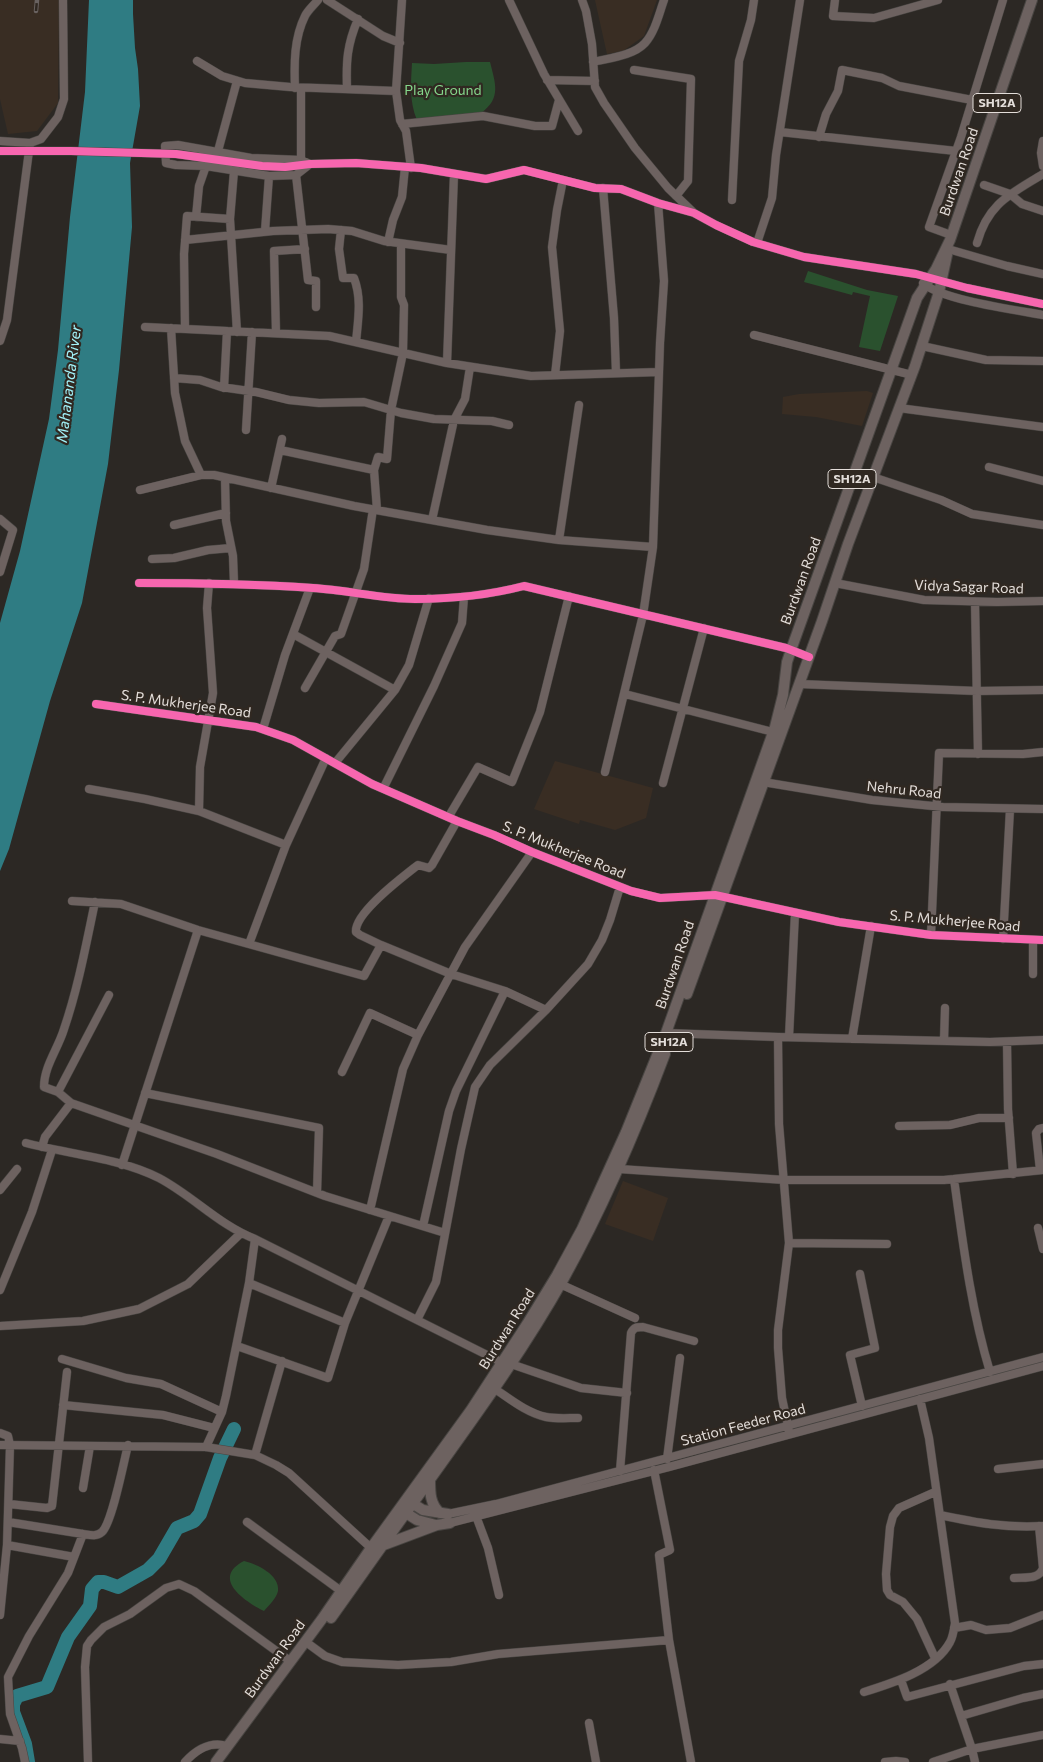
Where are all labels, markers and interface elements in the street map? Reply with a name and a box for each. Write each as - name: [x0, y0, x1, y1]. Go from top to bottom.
- park label: Play Ground: [404, 82, 482, 98]
- road number: SH12A: [973, 94, 1021, 112]
- street label: Burdwan Road: [936, 126, 982, 218]
- water label: Mahananda River: [53, 324, 85, 444]
- road number: SH12A: [828, 469, 876, 488]
- street label: Burdwan Road: [777, 535, 825, 627]
- street label: Vidya Sagar Road: [914, 577, 1024, 597]
- street label: S. P. Mukherjee Road: [120, 687, 252, 721]
- street label: Nehru Road: [866, 778, 942, 802]
- street label: S. P. Mukherjee Road: [500, 818, 628, 882]
- street label: S. P. Mukherjee Road: [889, 907, 1021, 935]
- street label: Burdwan Road: [652, 919, 698, 1011]
- road number: SH12A: [645, 1032, 693, 1052]
- street label: Burdwan Road: [475, 1286, 539, 1372]
- street label: Station Feeder Road: [679, 1400, 807, 1450]
- street label: Burdwan Road: [241, 1617, 309, 1701]

